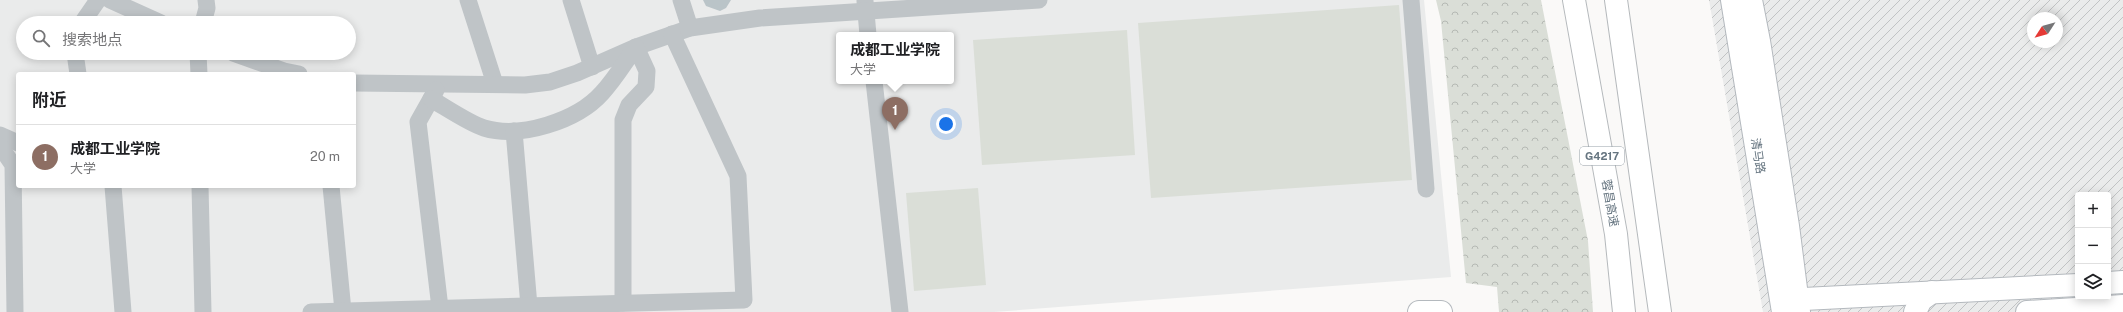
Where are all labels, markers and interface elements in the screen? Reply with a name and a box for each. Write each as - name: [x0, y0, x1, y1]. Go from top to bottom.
- north arrow: [2027, 12, 2063, 48]
- search box: [16, 16, 356, 60]
- icon: search: [30, 27, 52, 49]
- text: 搜索地点: [62, 31, 122, 48]
- popup: [836, 32, 954, 84]
- text: 成都工业学院: [850, 41, 940, 58]
- text: 大学: [850, 62, 876, 77]
- text: 附近: [32, 90, 66, 110]
- pin: 1: [882, 97, 908, 130]
- your location: [936, 114, 956, 134]
- street label: 清马路: [1748, 137, 1768, 175]
- text: 成都工业学院: [70, 140, 160, 157]
- road number: G4217: [1580, 147, 1624, 165]
- text: 1: [42, 149, 48, 164]
- text: 20 m: [310, 149, 340, 164]
- text: 大学: [70, 161, 96, 176]
- street label: 蓉昌高速: [1599, 178, 1621, 228]
- map controls: [2075, 192, 2111, 300]
- button: +: [2075, 192, 2111, 228]
- button: −: [2075, 228, 2111, 264]
- button: layers: [2075, 264, 2111, 300]

